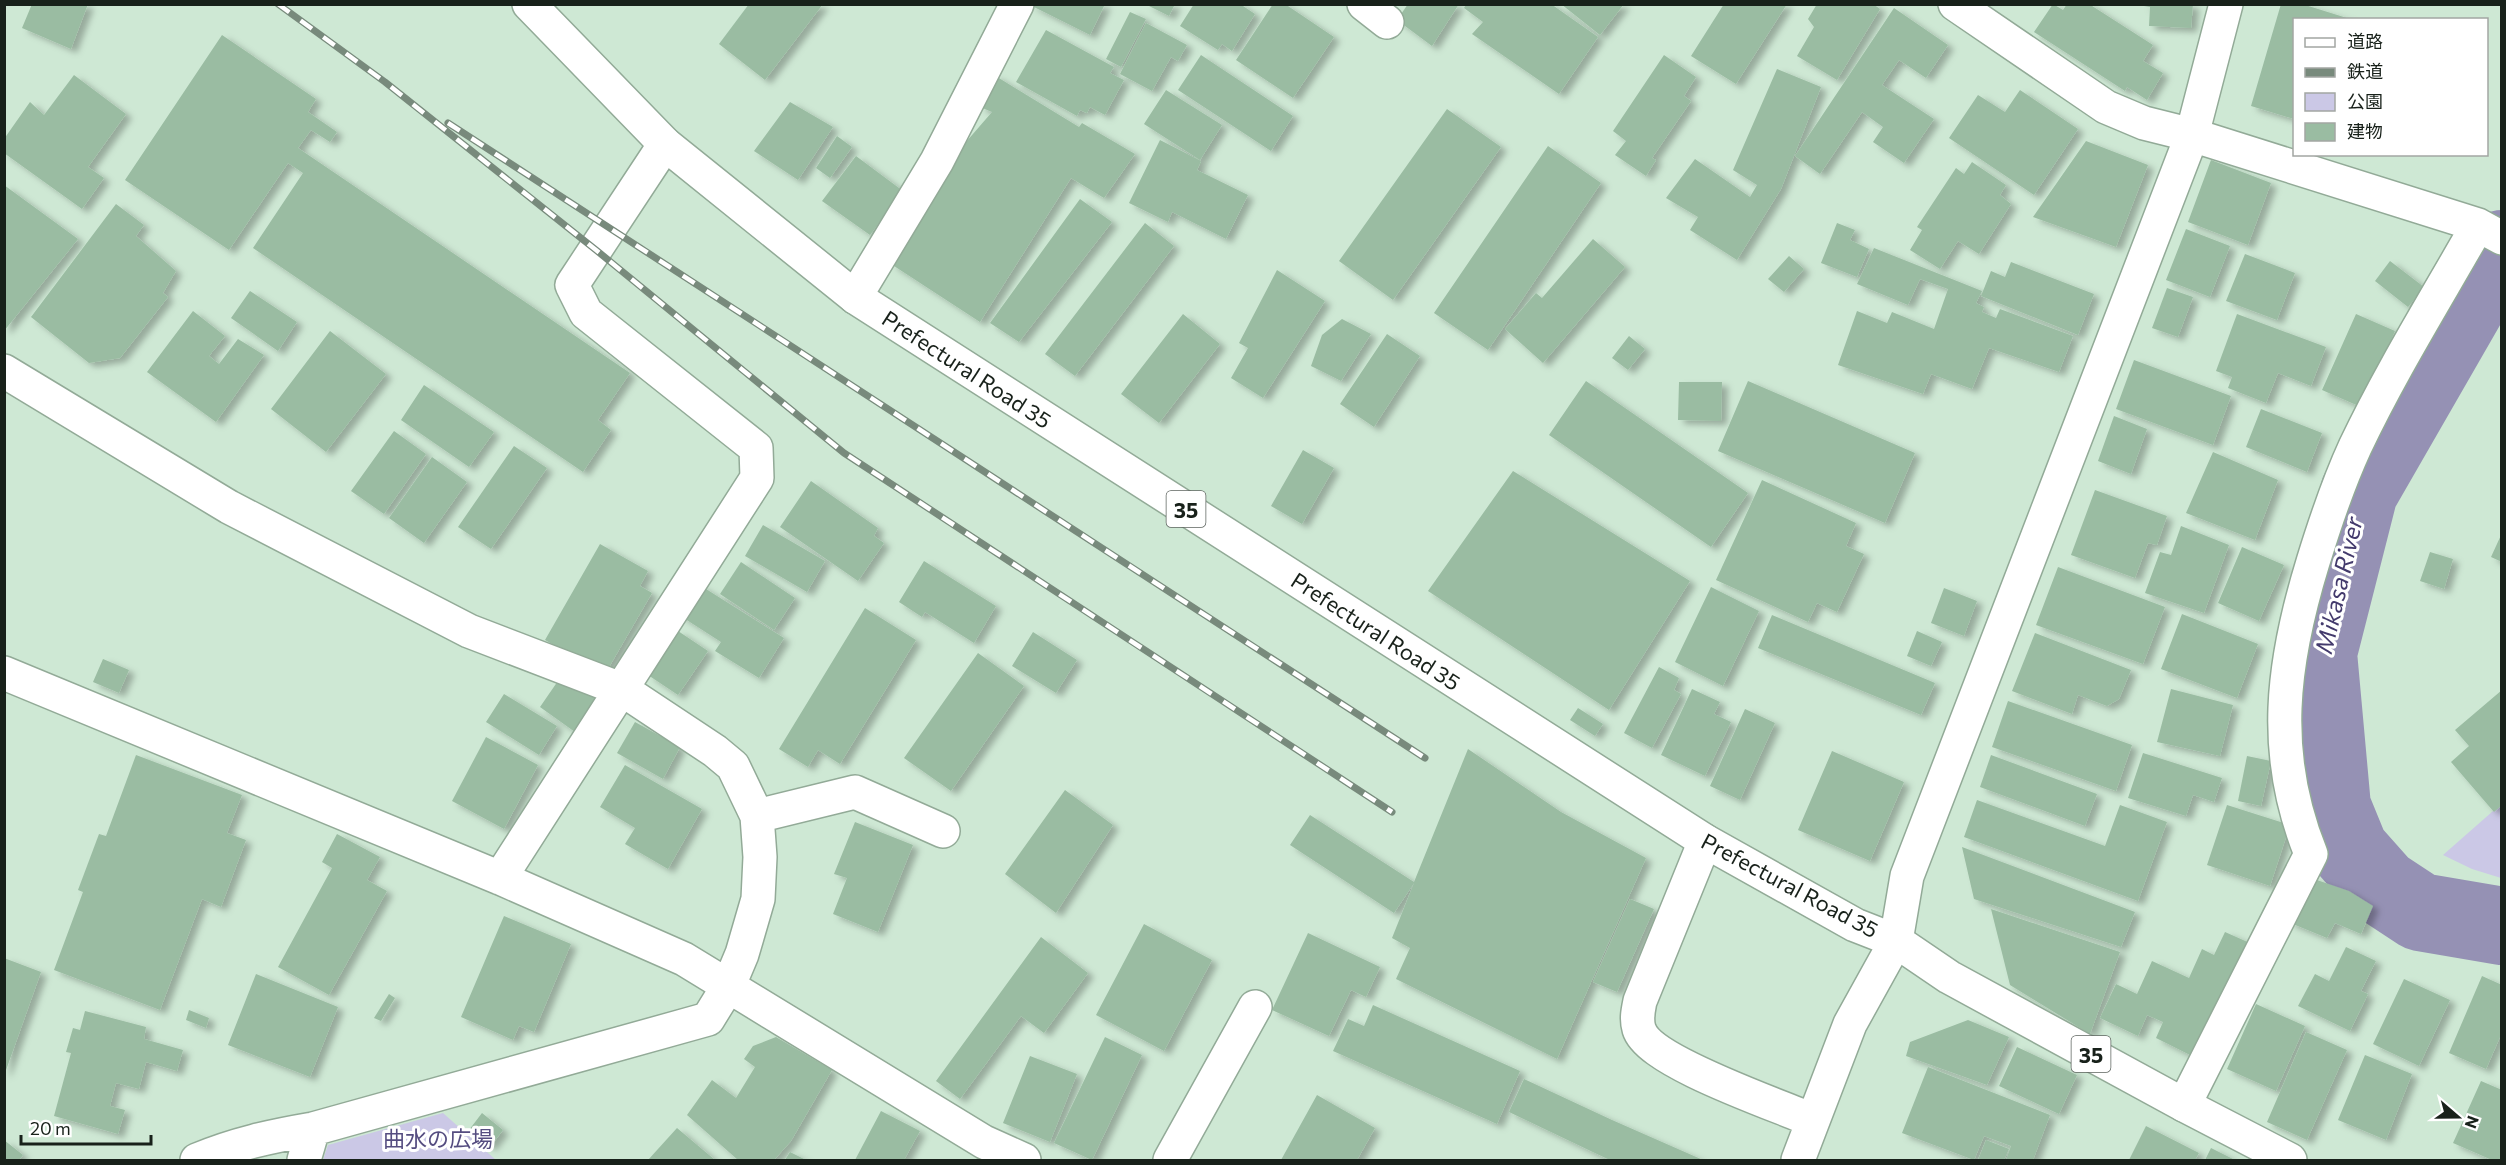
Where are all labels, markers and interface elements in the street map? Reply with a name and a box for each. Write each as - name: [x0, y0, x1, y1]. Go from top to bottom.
- legend: [2293, 18, 2488, 156]
- text: 道路: [2347, 30, 2383, 52]
- text: 鉄道: [2347, 60, 2383, 82]
- text: 公園: [2347, 90, 2383, 112]
- text: 建物: [2347, 120, 2383, 142]
- street label: Prefectural Road 35: [877, 304, 1057, 434]
- road number: 35: [1166, 491, 1206, 527]
- water label: Mikasa River: [2308, 513, 2368, 656]
- street label: Prefectural Road 35: [1286, 566, 1466, 696]
- street label: Prefectural Road 35: [1697, 827, 1883, 943]
- road number: 35: [2072, 1036, 2110, 1072]
- north arrow: [2428, 1087, 2488, 1147]
- scale bar: [21, 1108, 152, 1146]
- text: N: [2462, 1113, 2484, 1131]
- text: 20 m: [30, 1117, 71, 1139]
- park label: 曲水の広場: [383, 1125, 493, 1152]

